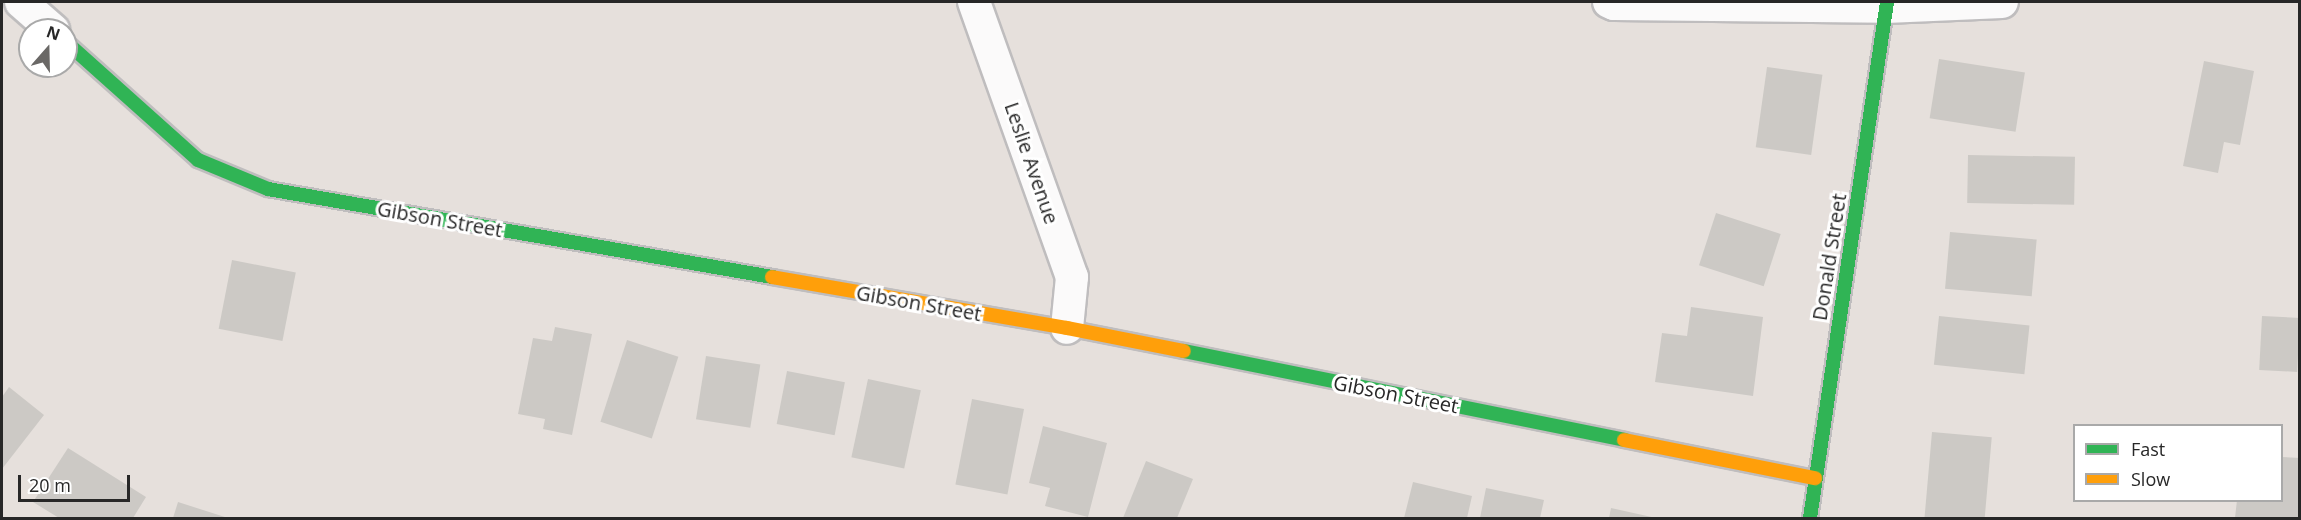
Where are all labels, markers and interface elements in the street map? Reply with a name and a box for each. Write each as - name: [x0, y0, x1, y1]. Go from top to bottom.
- north arrow: [18, 18, 78, 78]
- text: N: [44, 20, 63, 46]
- street label: Leslie Avenue: [1000, 99, 1064, 227]
- street label: Donald Street: [1807, 192, 1851, 322]
- street label: Gibson Street: [376, 196, 504, 242]
- street label: Gibson Street: [855, 280, 983, 326]
- street label: Gibson Street: [1332, 370, 1460, 418]
- legend: [2073, 424, 2283, 502]
- text: Fast: [2131, 437, 2165, 461]
- scale bar: [21, 463, 134, 501]
- text: Slow: [2131, 467, 2170, 491]
- text: 20 m: [29, 473, 71, 497]

